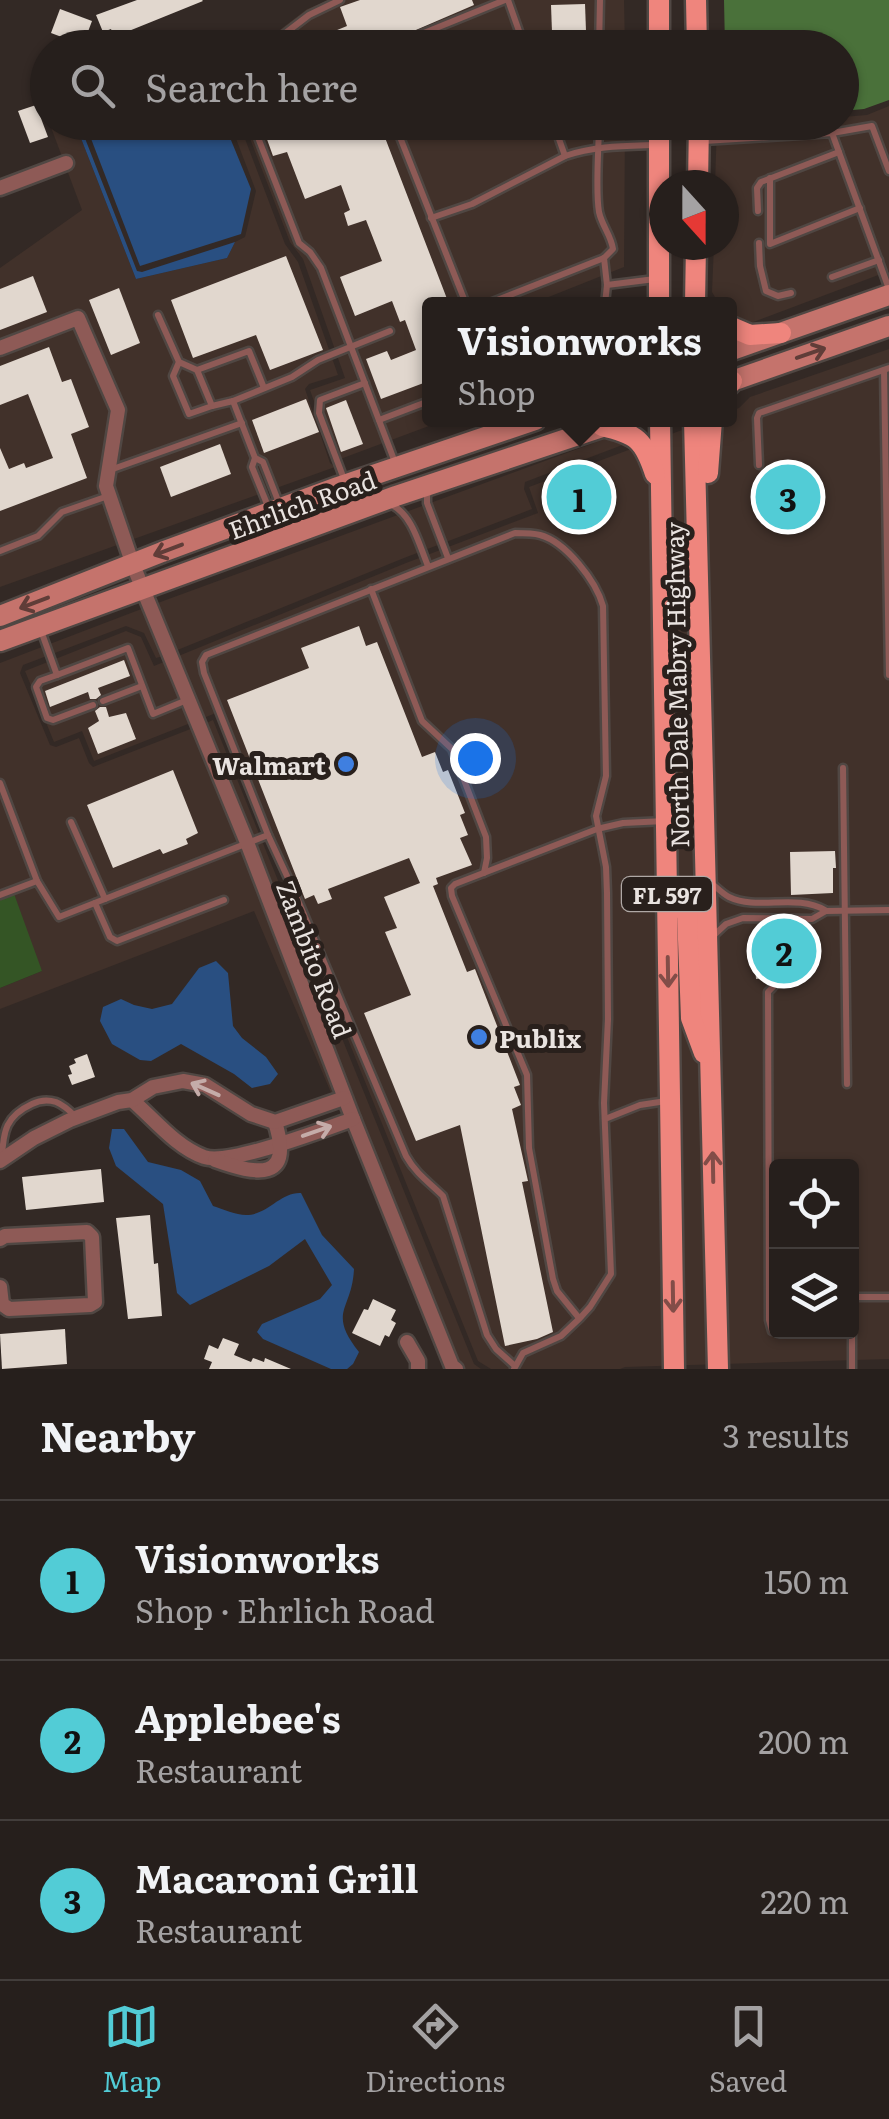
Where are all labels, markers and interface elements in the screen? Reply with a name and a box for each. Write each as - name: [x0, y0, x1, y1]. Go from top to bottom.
- search box: [30, 30, 859, 140]
- text: Search here: [145, 57, 358, 114]
- icon: search: [65, 58, 120, 113]
- north arrow: [649, 170, 739, 260]
- popup: [422, 297, 737, 427]
- text: Visionworks: [457, 310, 702, 367]
- one-way arrow: [794, 343, 825, 361]
- text: Shop: [457, 367, 536, 415]
- street label: Ehrlich Road: [223, 460, 381, 548]
- pin: 1: [546, 460, 612, 534]
- pin: 3: [756, 460, 820, 534]
- street label: North Dale Mabry Highway: [655, 521, 697, 848]
- one-way arrow: [154, 543, 184, 561]
- one-way arrow: [19, 595, 50, 613]
- your location: [450, 733, 501, 784]
- place label: Walmart: [212, 746, 326, 783]
- marker: Walmart: [335, 753, 357, 775]
- street label: Zambito Road: [268, 875, 362, 1043]
- road number: FL 597: [622, 877, 712, 911]
- pin: 2: [752, 914, 816, 988]
- one-way arrow: [658, 954, 678, 987]
- place label: Publix: [499, 1019, 581, 1056]
- marker: Publix: [468, 1026, 490, 1048]
- one-way arrow: [190, 1079, 220, 1097]
- one-way arrow: [301, 1121, 333, 1139]
- one-way arrow: [704, 1151, 722, 1184]
- map controls: [769, 1159, 859, 1339]
- button: locate: [769, 1159, 859, 1249]
- button: layers: [769, 1249, 859, 1339]
- one-way arrow: [664, 1280, 682, 1312]
- text: Nearby: [40, 1403, 196, 1465]
- text: 3 results: [723, 1410, 849, 1458]
- text: Visionworks: [135, 1528, 379, 1585]
- text: 1: [66, 1556, 79, 1604]
- text: 150 m: [764, 1556, 849, 1604]
- text: Shop · Ehrlich Road: [135, 1585, 435, 1633]
- text: Applebee's: [135, 1688, 341, 1745]
- text: 2: [64, 1716, 81, 1764]
- text: 200 m: [758, 1716, 849, 1764]
- text: Restaurant: [135, 1745, 302, 1793]
- text: Macaroni Grill: [135, 1848, 419, 1905]
- text: 3: [64, 1876, 81, 1924]
- text: 220 m: [761, 1876, 849, 1924]
- text: Restaurant: [135, 1905, 302, 1953]
- tab: Map: [102, 1999, 162, 2101]
- tab: Directions: [365, 1999, 505, 2101]
- tab: Saved: [709, 1999, 787, 2101]

